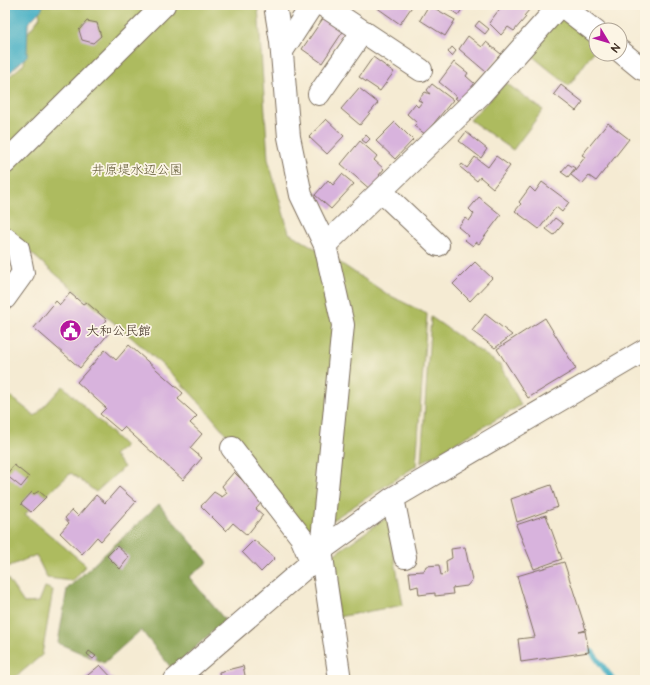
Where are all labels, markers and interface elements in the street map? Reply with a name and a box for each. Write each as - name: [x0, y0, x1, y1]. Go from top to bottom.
- north arrow: [588, 22, 628, 62]
- text: N: [607, 41, 624, 55]
- park label: 井原堤水辺公園: [91, 161, 183, 179]
- public building icon: 大和公民館: [58, 317, 84, 343]
- place label: 大和公民館: [86, 322, 151, 340]

